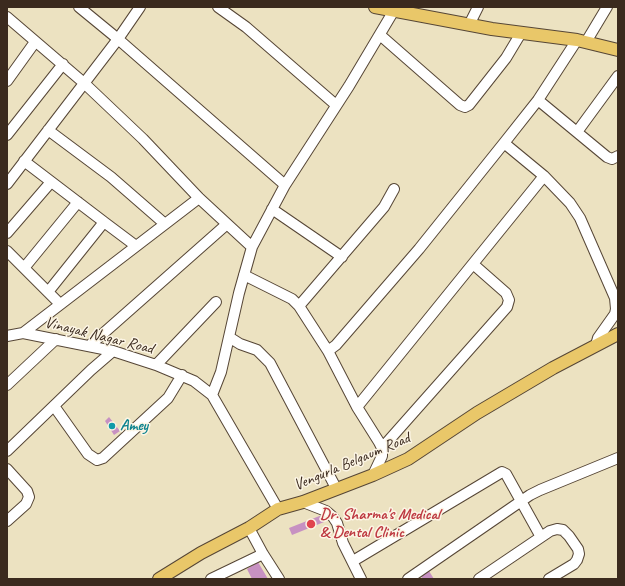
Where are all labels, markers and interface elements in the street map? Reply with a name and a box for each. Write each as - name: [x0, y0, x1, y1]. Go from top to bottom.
- street label: Vinayak Nagar Road: [43, 313, 155, 359]
- place label: Amey: [120, 416, 148, 436]
- marker: Amey: [107, 421, 117, 431]
- street label: Vengurla Belgaum Road: [291, 429, 413, 495]
- place label: Dr. Sharma's Medical & Dental Clinic: [320, 505, 440, 543]
- marker: Dr. Sharma's Medical & Dental Clinic: [305, 518, 317, 530]

